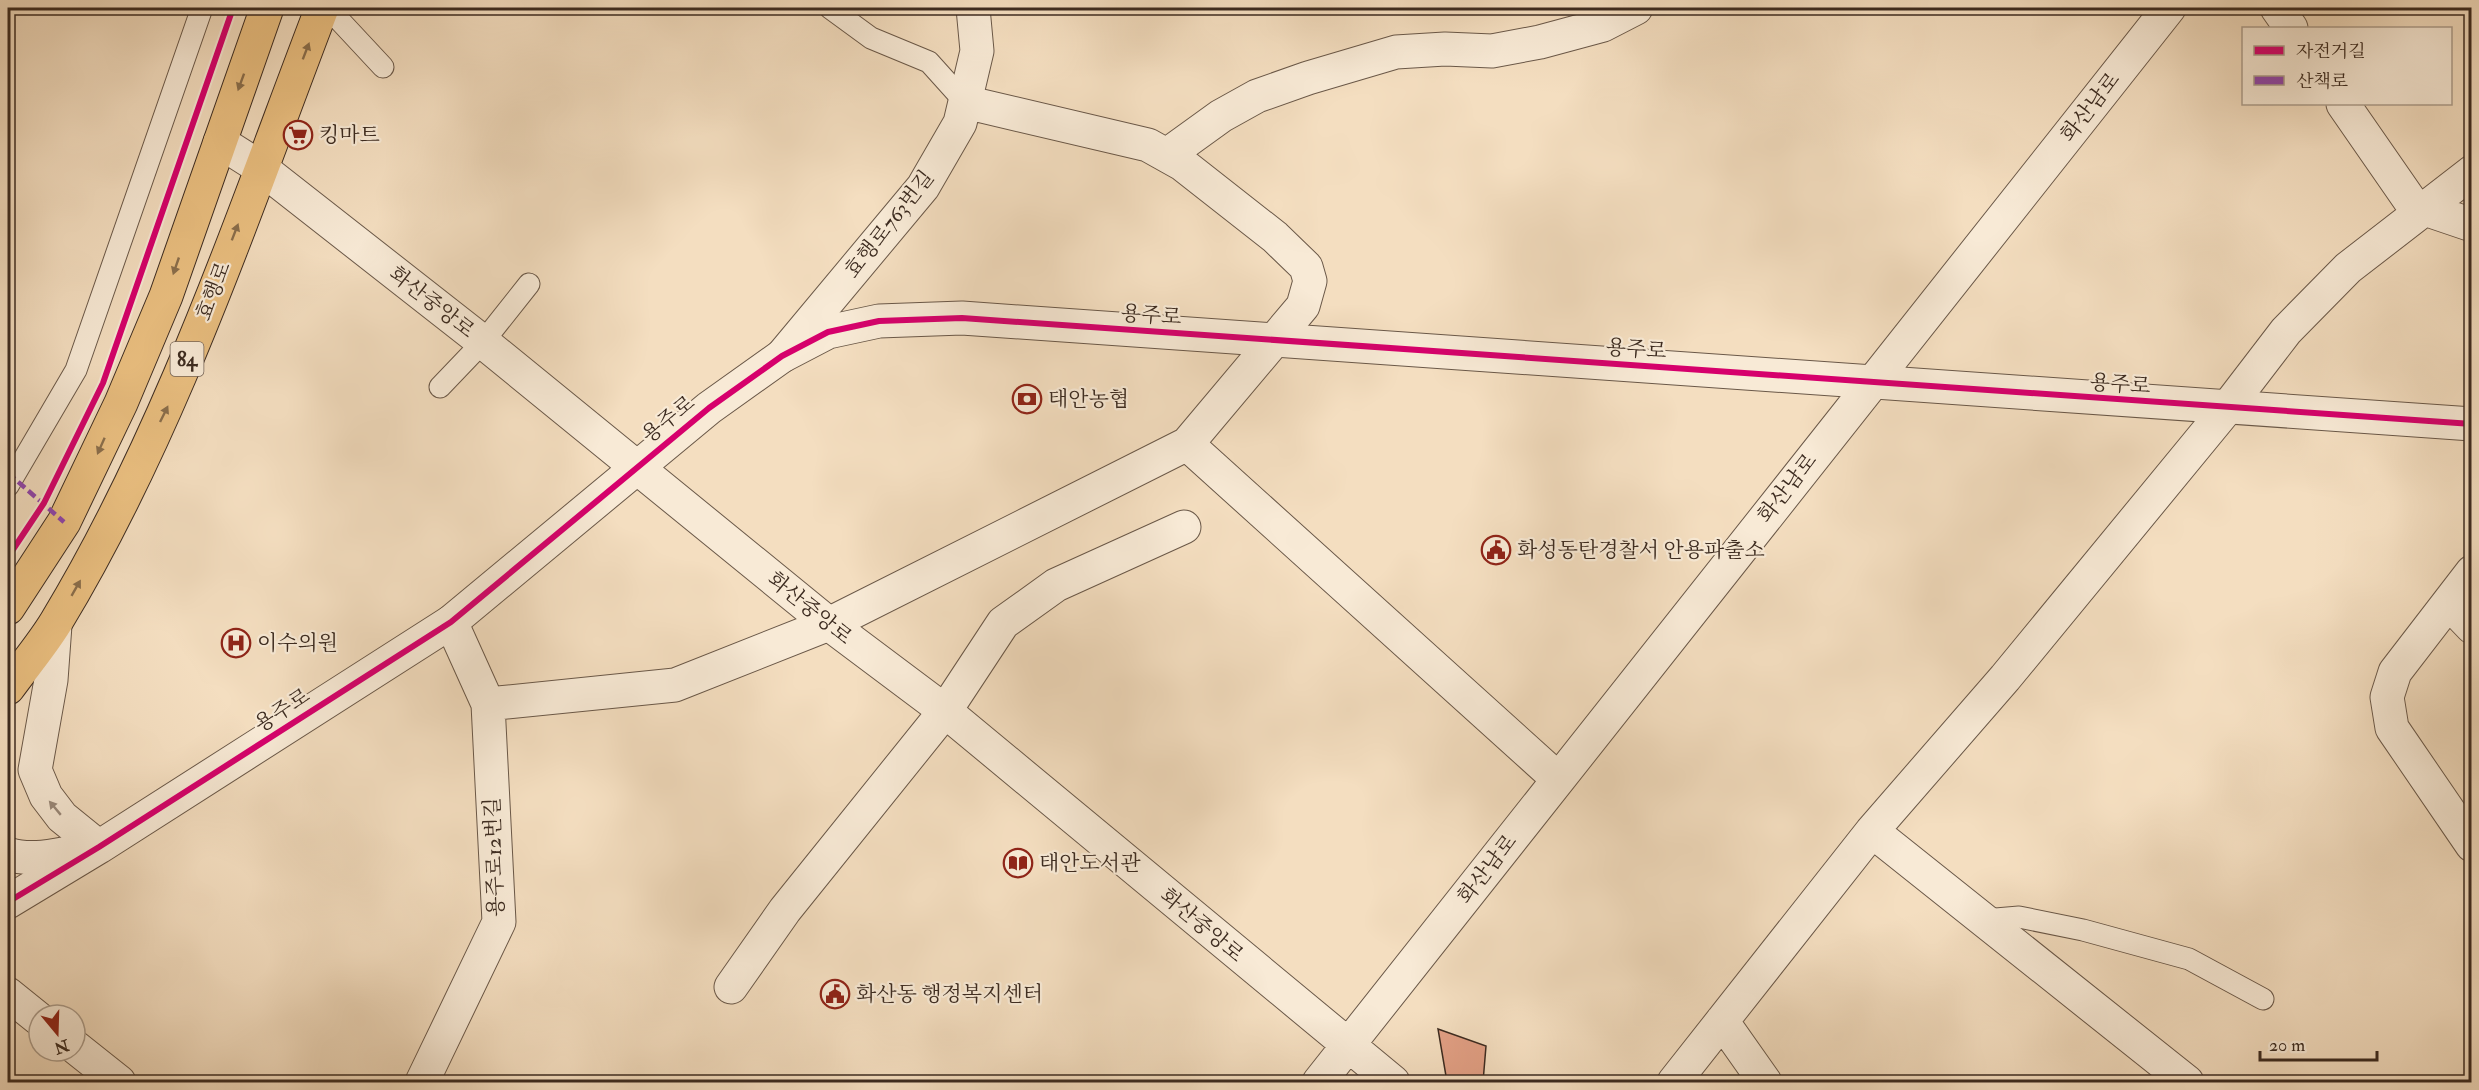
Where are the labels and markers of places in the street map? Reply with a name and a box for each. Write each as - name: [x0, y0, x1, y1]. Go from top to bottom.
- supermarket icon: 킹마트: [282, 119, 314, 151]
- place label: 킹마트: [319, 122, 380, 149]
- bank icon: 태안농협: [1011, 383, 1043, 415]
- place label: 태안농협: [1048, 386, 1129, 413]
- public building icon: 화성동탄경찰서 안용파출소: [1480, 534, 1512, 566]
- place label: 화성동탄경찰서 안용파출소: [1517, 537, 1765, 564]
- hospital icon: 이수의원: [220, 627, 252, 659]
- place label: 이수의원: [257, 630, 338, 657]
- library icon: 태안도서관: [1002, 847, 1034, 879]
- place label: 태안도서관: [1039, 850, 1141, 877]
- public building icon: 화산동 행정복지센터: [819, 978, 851, 1010]
- place label: 화산동 행정복지센터: [856, 981, 1043, 1008]

